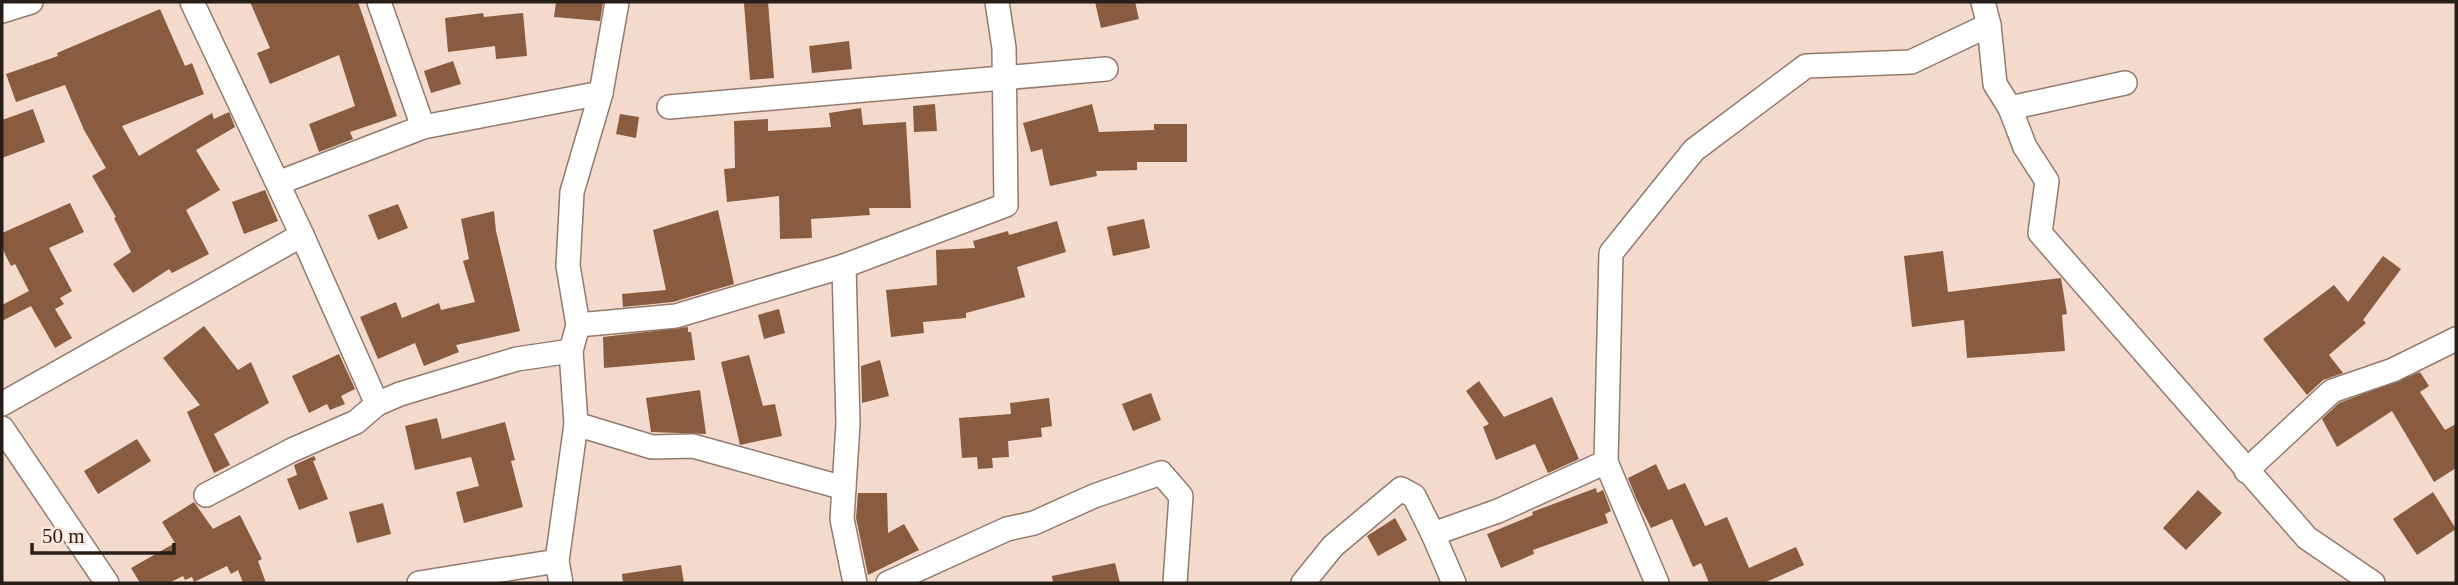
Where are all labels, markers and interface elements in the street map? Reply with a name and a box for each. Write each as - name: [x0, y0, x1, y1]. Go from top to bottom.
- scale bar: [32, 512, 173, 556]
- text: 50 m: [42, 524, 85, 548]

